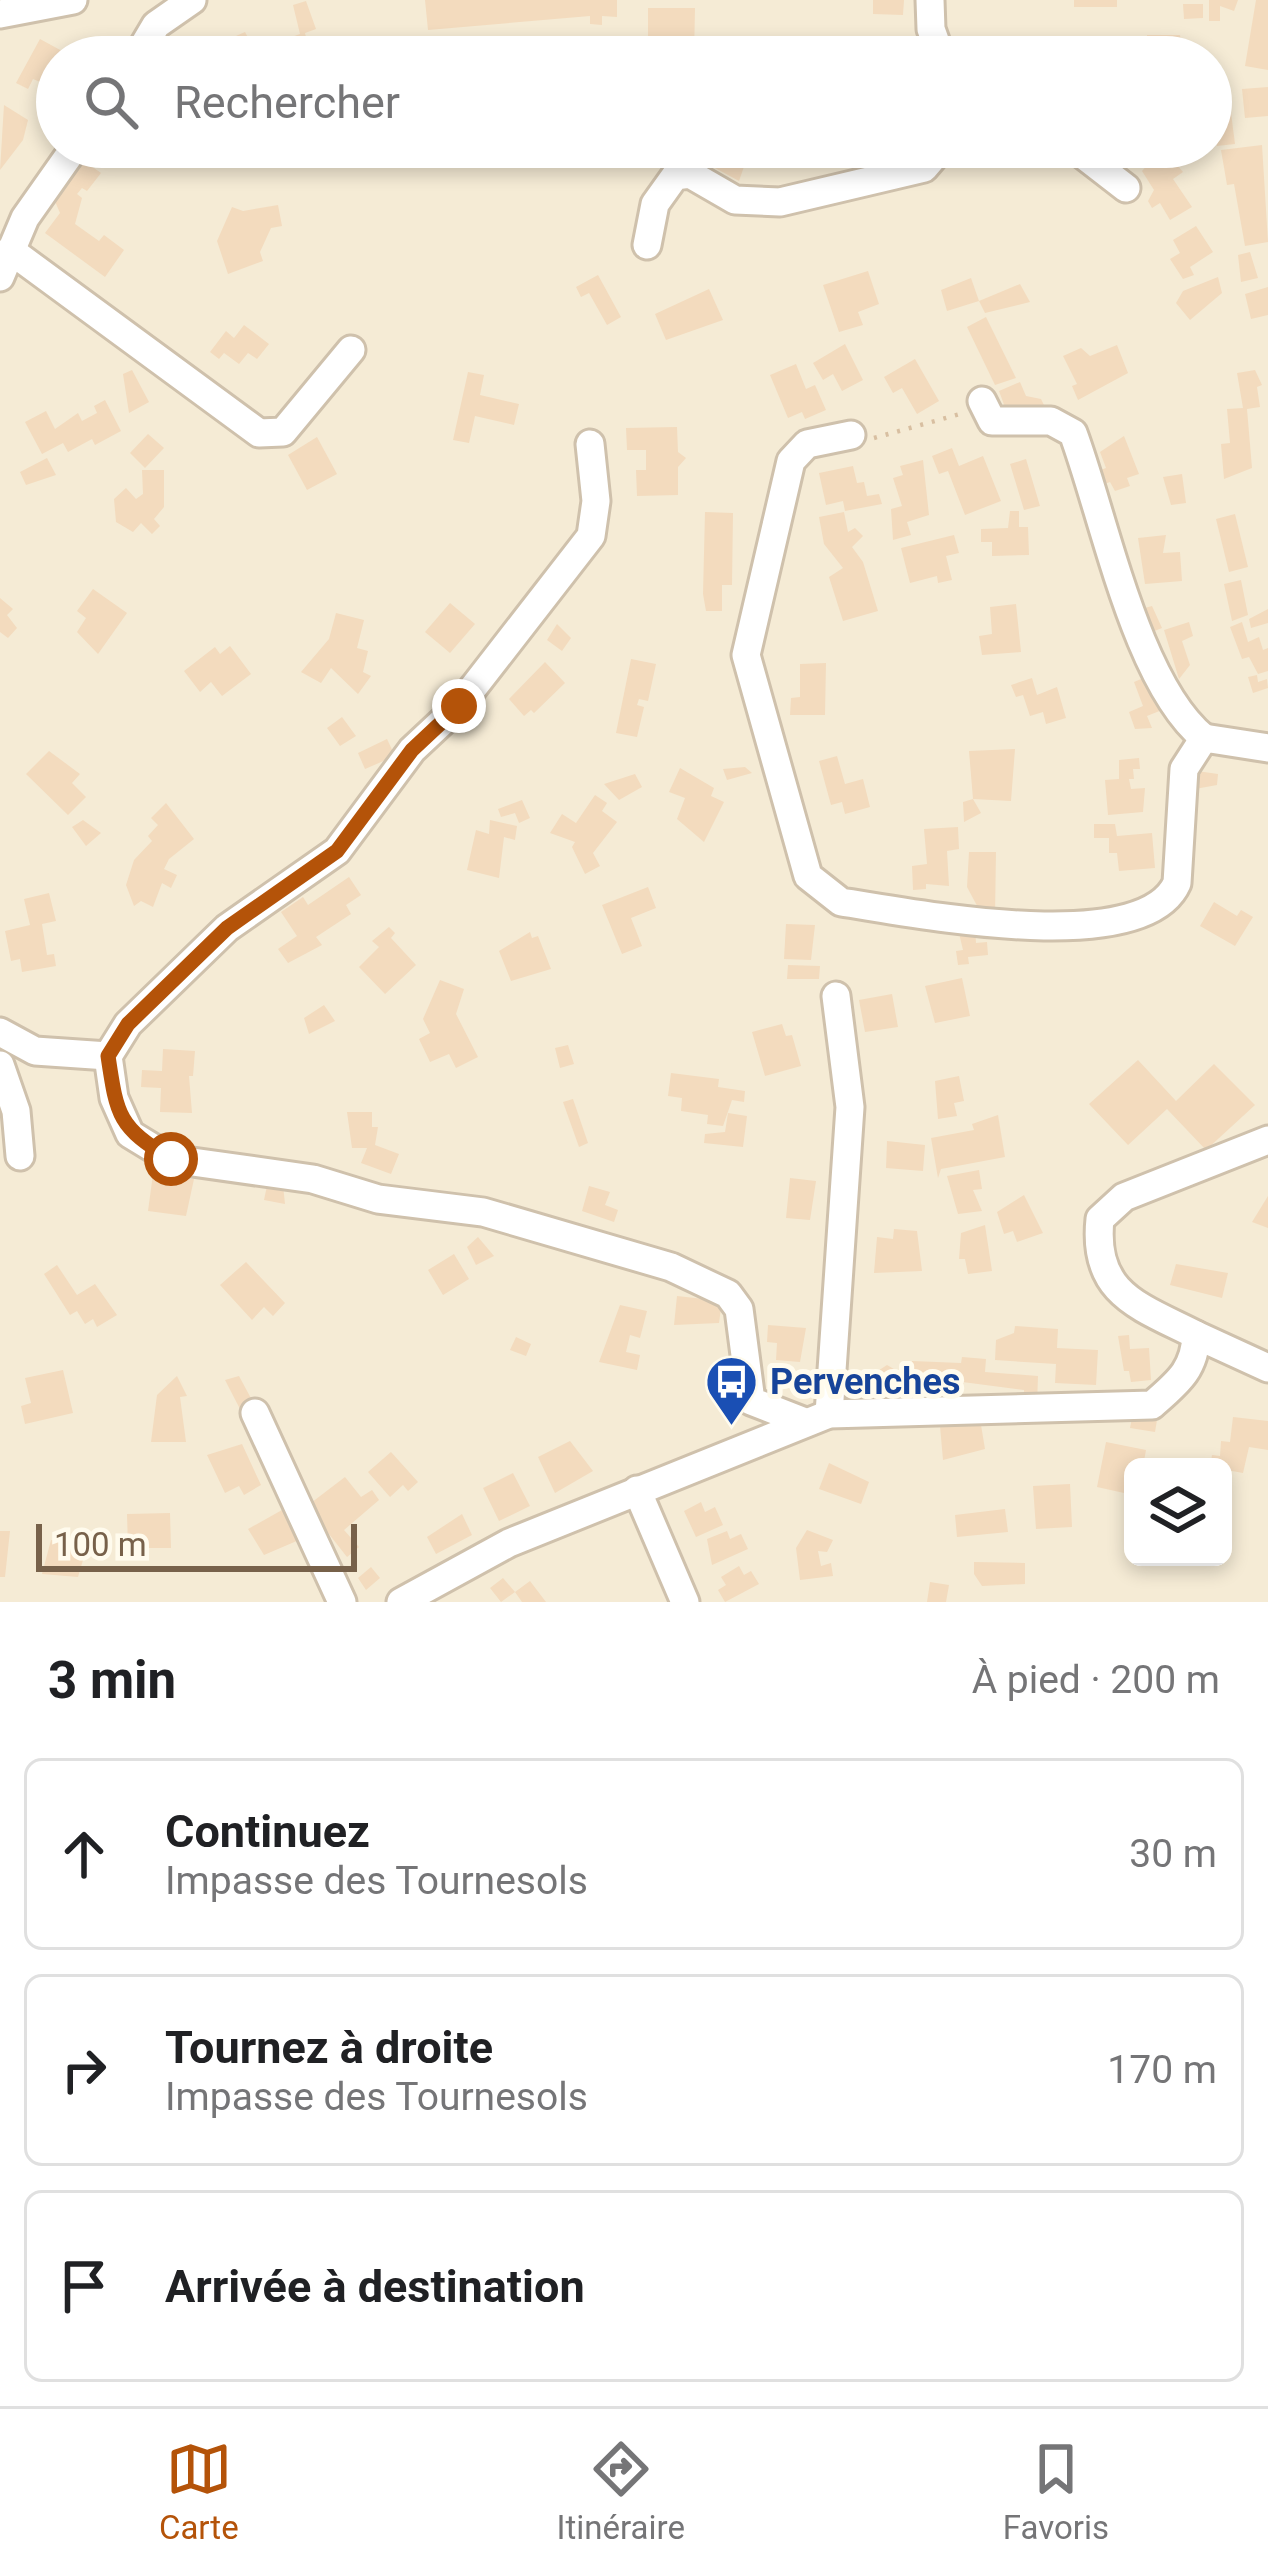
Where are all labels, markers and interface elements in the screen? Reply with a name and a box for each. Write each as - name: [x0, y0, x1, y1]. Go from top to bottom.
- search box: [36, 36, 1232, 168]
- icon: search: [78, 69, 144, 135]
- text: Rechercher: [174, 76, 400, 129]
- route end: [432, 679, 486, 733]
- route start: [144, 1132, 198, 1186]
- bus stop icon: Pervenches: [703, 1353, 759, 1427]
- place label: Pervenches: [770, 1361, 960, 1403]
- map controls: [1124, 1458, 1232, 1566]
- button: layers: [1124, 1458, 1232, 1566]
- scale bar: [36, 1518, 357, 1571]
- text: 100 m: [54, 1525, 147, 1564]
- text: 3 min: [48, 1651, 176, 1710]
- text: À pied · 200 m: [972, 1657, 1220, 1703]
- text: Continuez: [165, 1805, 370, 1858]
- icon: ahead: [51, 1821, 117, 1887]
- text: 30 m: [1129, 1831, 1217, 1877]
- text: Impasse des Tournesols: [165, 1858, 588, 1904]
- text: Tournez à droite: [165, 2021, 493, 2074]
- icon: right: [51, 2037, 117, 2103]
- text: 170 m: [1107, 2047, 1217, 2093]
- text: Impasse des Tournesols: [165, 2074, 588, 2120]
- icon: arrive: [51, 2253, 117, 2319]
- text: Arrivée à destination: [165, 2260, 585, 2313]
- tab: Carte: [159, 2436, 239, 2547]
- tab: Itinéraire: [557, 2436, 685, 2547]
- tab: Favoris: [1003, 2436, 1109, 2547]

